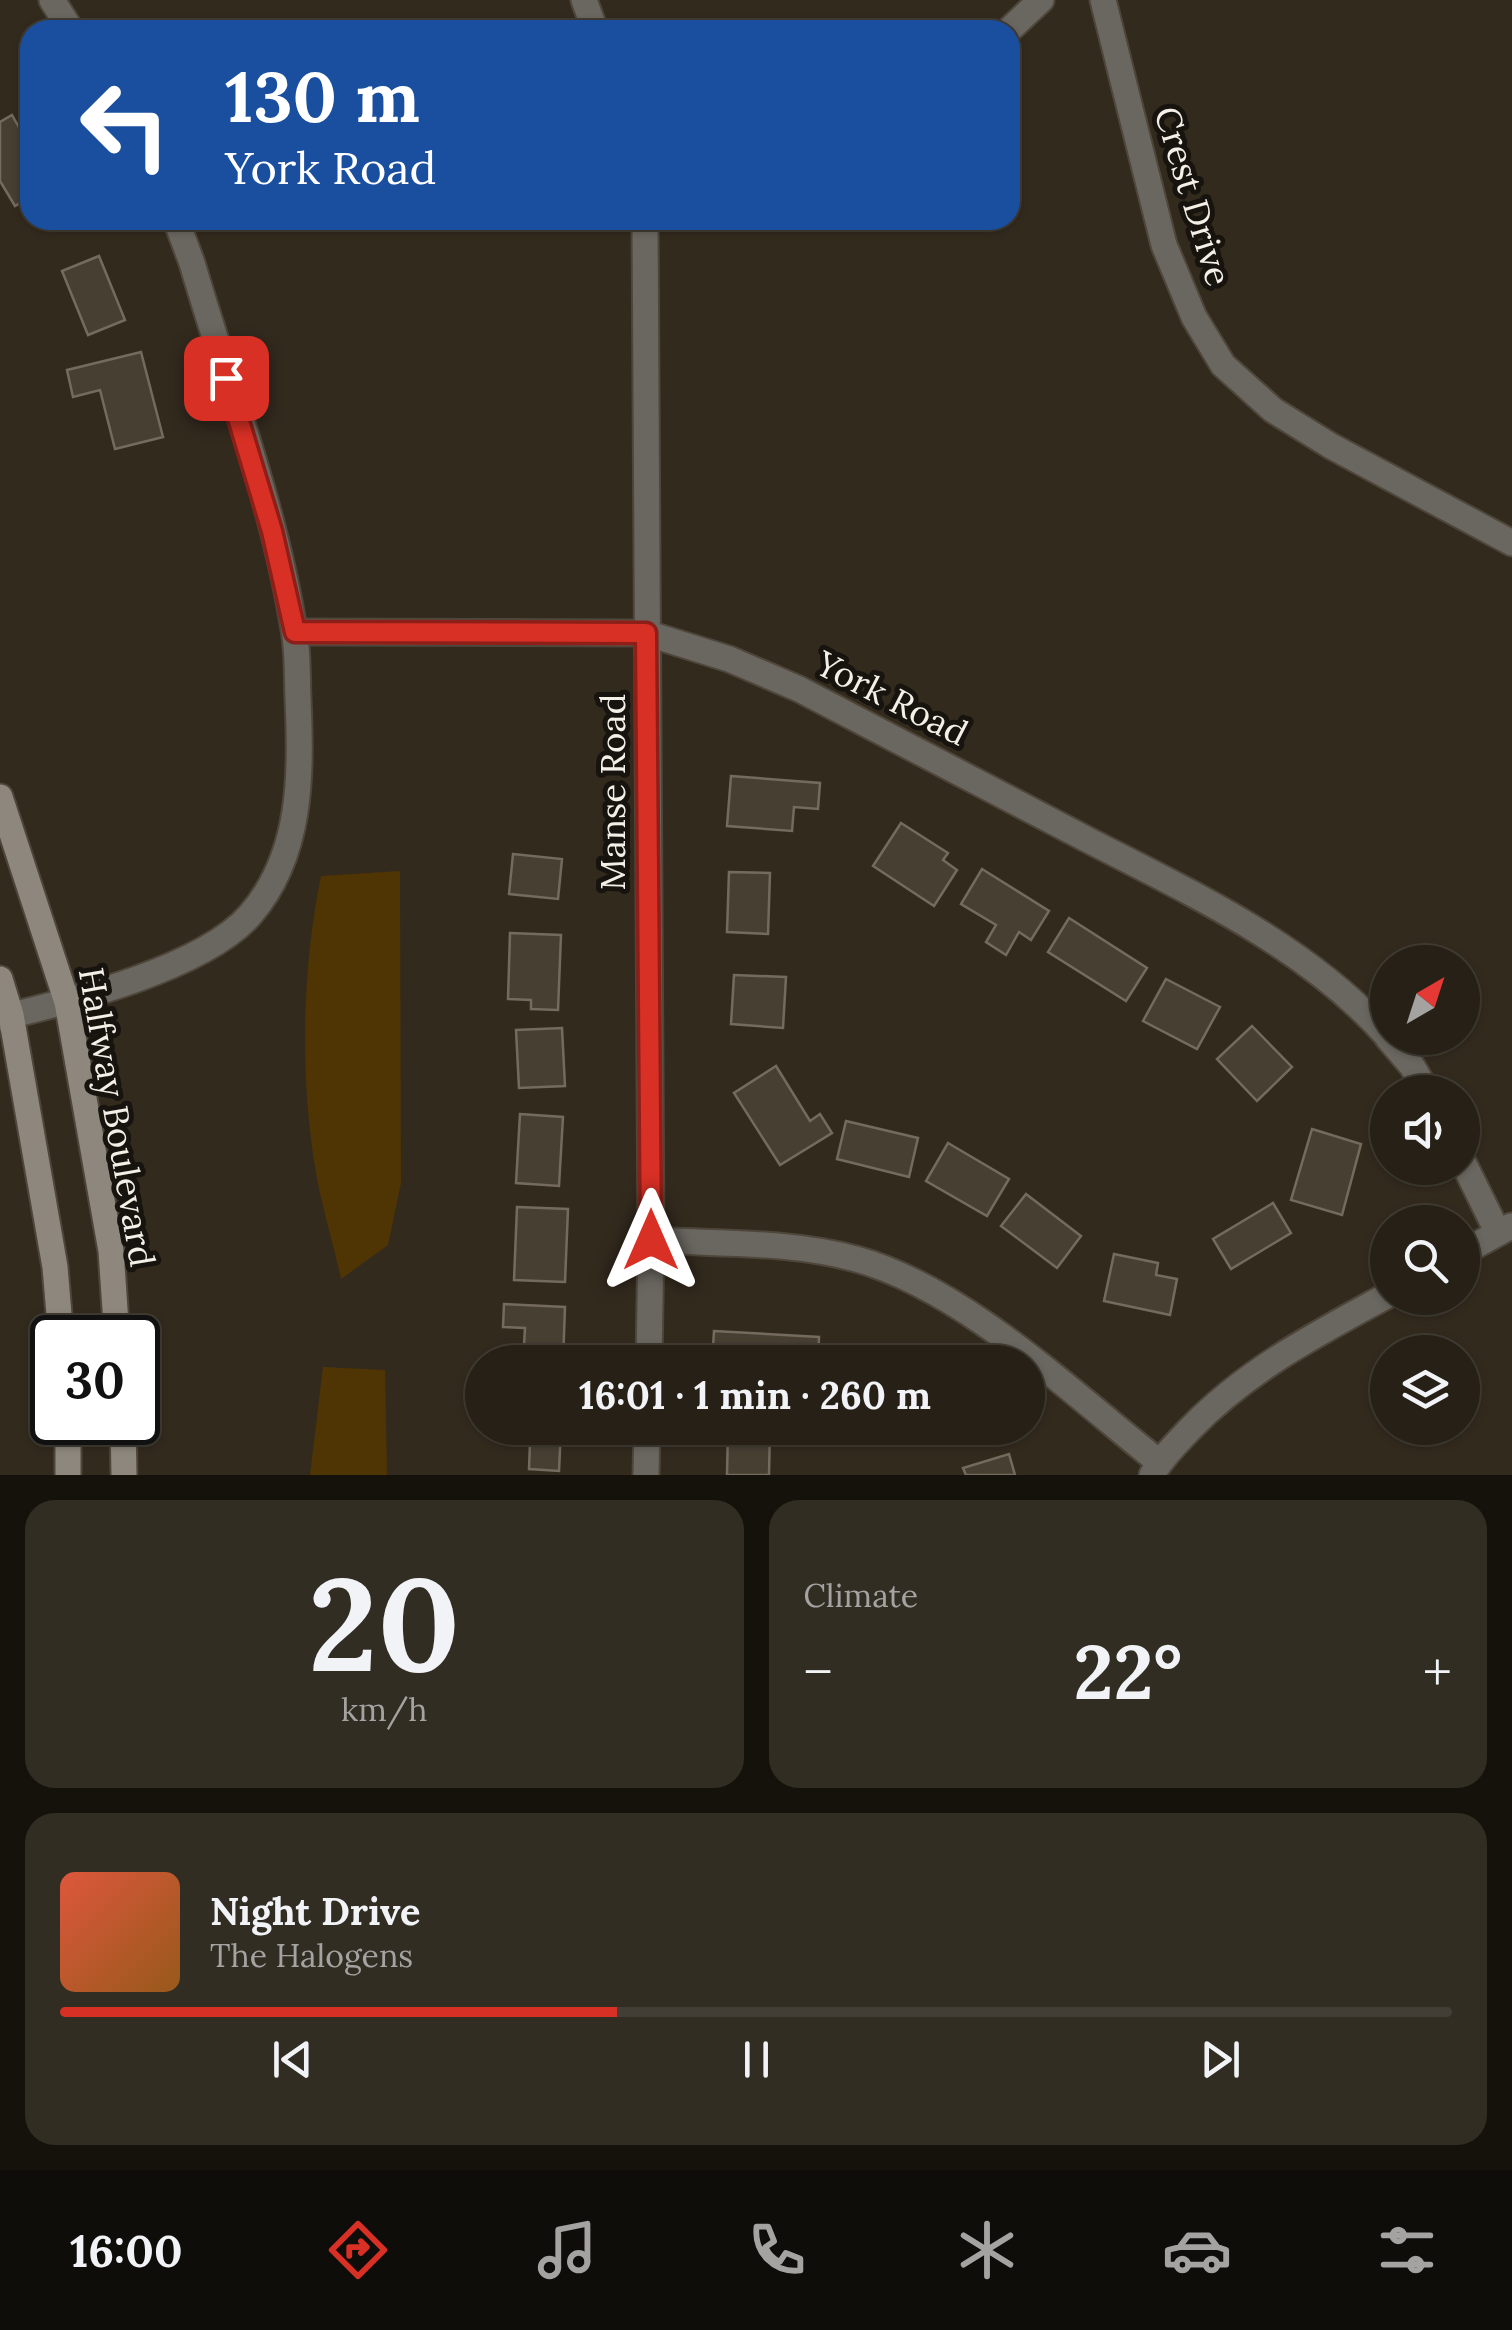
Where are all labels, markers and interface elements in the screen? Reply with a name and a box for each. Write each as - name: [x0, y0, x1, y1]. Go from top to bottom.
- text: 130 m: [225, 52, 420, 141]
- icon: left: [60, 60, 190, 190]
- street label: Crest Drive: [1144, 101, 1242, 291]
- text: York Road: [225, 139, 436, 196]
- pin: [184, 336, 269, 421]
- icon: arrive: [199, 351, 254, 406]
- street label: York Road: [808, 640, 975, 755]
- street label: Manse Road: [590, 693, 635, 891]
- north arrow: [1370, 945, 1480, 1055]
- map controls: [1370, 945, 1480, 1445]
- street label: Halfway Boulevard: [69, 964, 165, 1270]
- button: sound: [1370, 1075, 1480, 1185]
- position arrow: [599, 1188, 703, 1292]
- button: search: [1370, 1205, 1480, 1315]
- speed limit sign: 30: [30, 1315, 160, 1445]
- button: layers: [1370, 1335, 1480, 1445]
- text: 16:01 · 1 min · 260 m: [579, 1371, 931, 1419]
- text: 20: [308, 1540, 460, 1707]
- text: Climate: [804, 1575, 918, 1616]
- text: 22°: [1073, 1624, 1182, 1720]
- text: −: [804, 1637, 833, 1707]
- text: +: [1423, 1637, 1452, 1707]
- text: km/h: [341, 1689, 427, 1730]
- text: Night Drive: [210, 1887, 421, 1935]
- text: The Halogens: [210, 1935, 413, 1976]
- icon: previous: [265, 2032, 320, 2087]
- icon: pause: [729, 2032, 784, 2087]
- icon: next: [1193, 2032, 1248, 2087]
- icon: directions: [323, 2215, 393, 2285]
- icon: music: [532, 2215, 602, 2285]
- icon: phone: [742, 2215, 812, 2285]
- icon: climate: [952, 2215, 1022, 2285]
- icon: car: [1162, 2215, 1232, 2285]
- icon: filters: [1372, 2215, 1442, 2285]
- text: 16:00: [70, 2222, 183, 2279]

